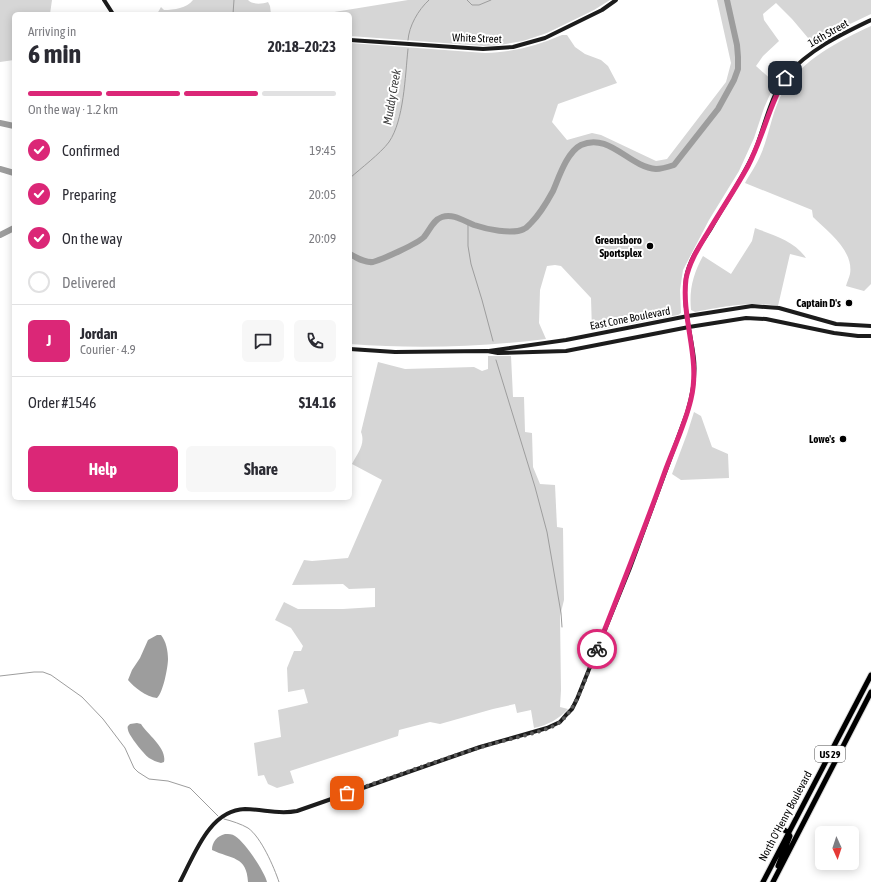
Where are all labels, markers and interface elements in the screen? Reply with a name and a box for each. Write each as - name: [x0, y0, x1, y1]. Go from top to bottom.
- street label: 16th Street: [806, 17, 850, 49]
- text: Arriving in: [28, 24, 76, 39]
- street label: White Street: [452, 31, 502, 45]
- text: 20:18–20:23: [268, 38, 336, 55]
- text: 6 min: [28, 39, 81, 69]
- pin: [768, 61, 802, 95]
- water label: Muddy Creek: [380, 67, 404, 126]
- icon: home: [774, 67, 796, 89]
- text: On the way · 1.2 km: [28, 102, 118, 117]
- icon: check: [28, 139, 50, 161]
- text: Confirmed: [62, 142, 120, 159]
- text: 19:45: [309, 143, 336, 158]
- icon: check: [28, 183, 50, 205]
- text: Preparing: [62, 186, 116, 203]
- text: 20:05: [309, 187, 336, 202]
- icon: check: [28, 227, 50, 249]
- text: On the way: [62, 230, 123, 247]
- text: 20:09: [309, 231, 336, 246]
- place label: Greensboro Sportsplex: [595, 234, 643, 259]
- marker: Greensboro Sportsplex: [645, 241, 655, 251]
- text: Delivered: [62, 274, 116, 291]
- place label: Captain D's: [796, 297, 841, 309]
- marker: Captain D's: [844, 298, 854, 308]
- street label: East Cone Boulevard: [589, 304, 671, 332]
- button: chat: [242, 320, 284, 362]
- button: phone: [294, 320, 336, 362]
- text: Jordan: [80, 325, 118, 342]
- text: J: [47, 332, 51, 349]
- text: Courier · 4.9: [80, 342, 136, 357]
- text: Order #1546: [28, 394, 96, 411]
- text: $14.16: [299, 394, 336, 411]
- place label: Lowe's: [809, 433, 835, 445]
- marker: Lowe's: [838, 434, 848, 444]
- button: Help: [28, 446, 178, 492]
- button: Share: [186, 446, 336, 492]
- courier: [577, 629, 617, 669]
- icon: bike: [586, 638, 608, 660]
- road number: US 29: [815, 746, 845, 762]
- street label: North O'Henry Boulevard: [756, 769, 814, 863]
- pin: [330, 776, 364, 810]
- icon: bag: [336, 782, 358, 804]
- north arrow: [815, 826, 859, 870]
- map controls: [815, 826, 859, 870]

